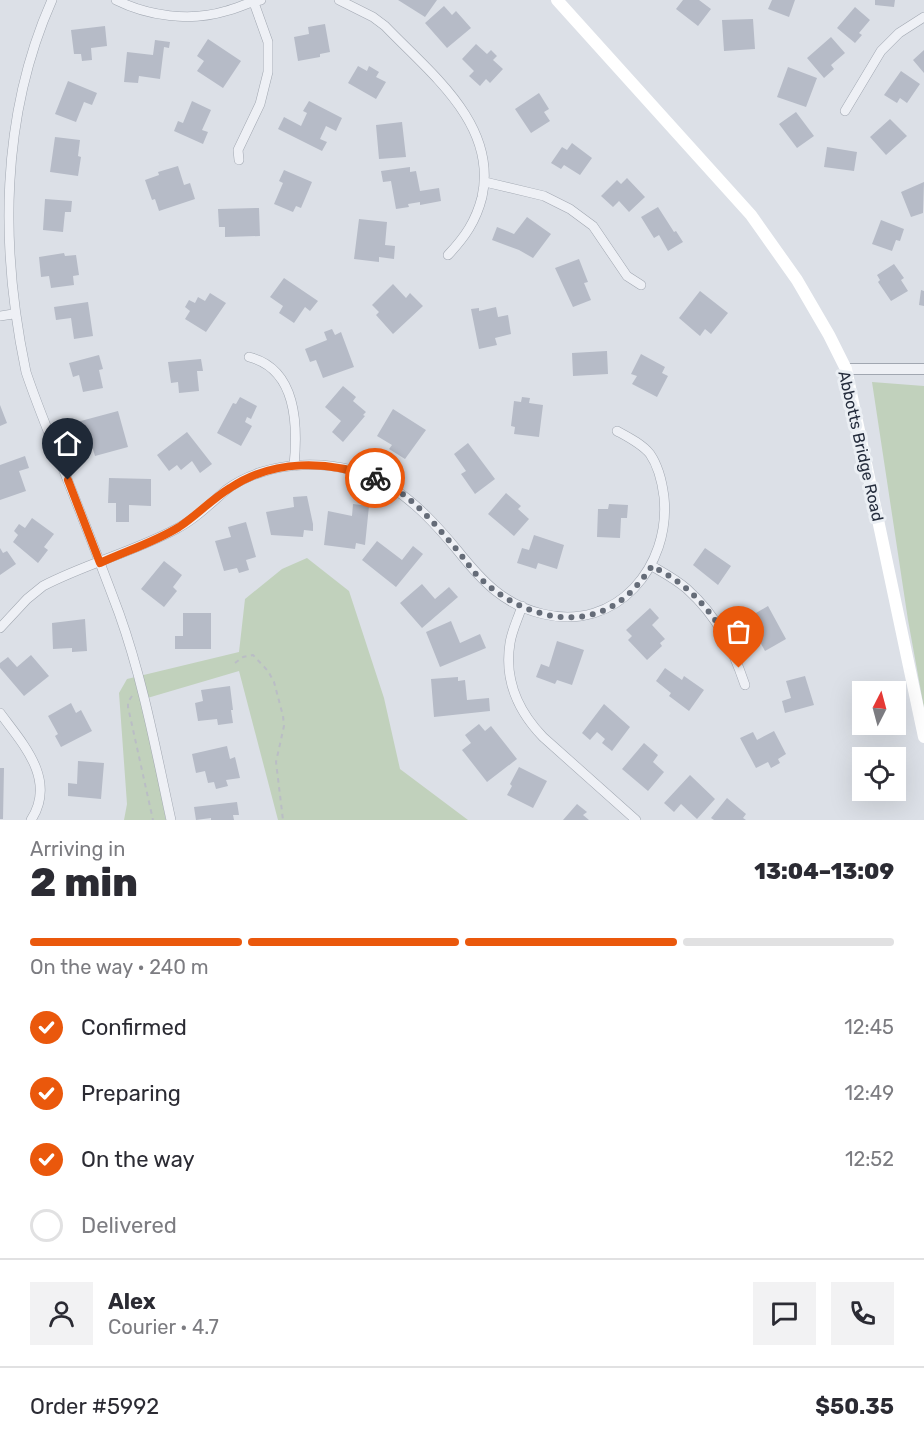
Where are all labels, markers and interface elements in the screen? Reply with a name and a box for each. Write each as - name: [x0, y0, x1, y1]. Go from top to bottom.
- street label: Abbotts Bridge Road: [834, 369, 888, 523]
- pin: [42, 418, 93, 480]
- icon: home: [51, 427, 84, 460]
- courier: [345, 448, 405, 508]
- icon: bike: [359, 462, 392, 495]
- pin: [713, 606, 764, 668]
- icon: bag: [722, 615, 755, 648]
- north arrow: [852, 681, 906, 735]
- map controls: [852, 681, 906, 801]
- button: locate: [852, 747, 906, 801]
- text: Arriving in: [30, 837, 125, 861]
- text: 13:04–13:09: [754, 858, 894, 885]
- text: 2 min: [30, 860, 138, 906]
- text: On the way · 240 m: [30, 955, 209, 979]
- icon: check: [30, 1011, 63, 1044]
- text: Confirmed: [81, 1014, 187, 1041]
- text: 12:45: [844, 1015, 894, 1039]
- icon: check: [30, 1077, 63, 1110]
- text: Preparing: [81, 1080, 181, 1107]
- text: 12:49: [844, 1081, 894, 1105]
- icon: check: [30, 1143, 63, 1176]
- text: On the way: [81, 1146, 195, 1173]
- text: 12:52: [845, 1147, 894, 1171]
- text: Delivered: [81, 1212, 177, 1239]
- button: person: [30, 1282, 93, 1345]
- button: chat: [753, 1282, 816, 1345]
- button: phone: [831, 1282, 894, 1345]
- text: Alex: [108, 1288, 156, 1315]
- text: Courier · 4.7: [108, 1315, 219, 1339]
- text: Order #5992: [30, 1393, 159, 1420]
- text: $50.35: [815, 1393, 894, 1420]

